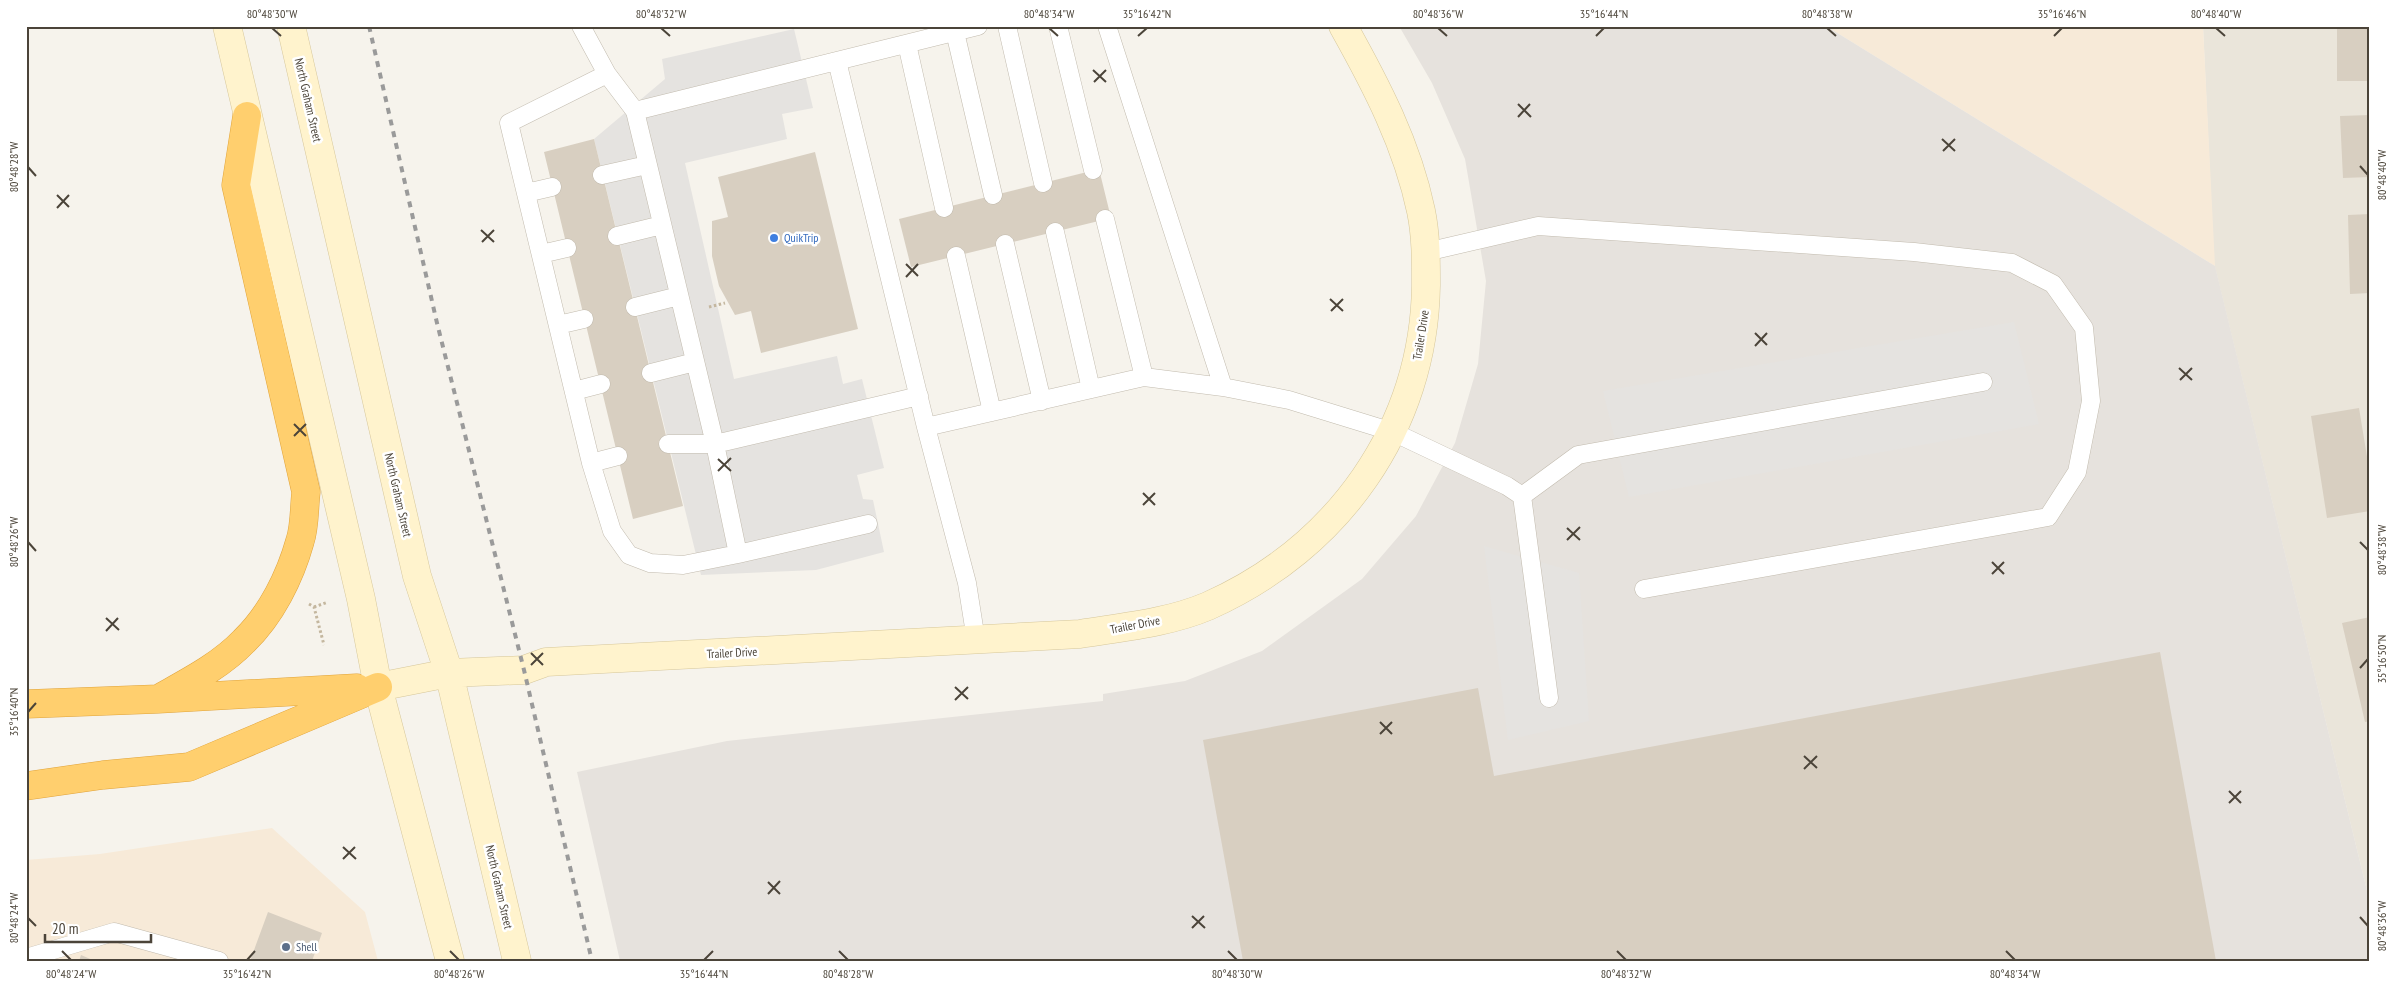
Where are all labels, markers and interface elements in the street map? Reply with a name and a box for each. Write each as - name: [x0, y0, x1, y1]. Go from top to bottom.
- text: 80°48'30"W: [247, 6, 297, 21]
- text: 80°48'32"W: [636, 6, 686, 21]
- text: 80°48'34"W: [1024, 6, 1074, 21]
- text: 35°16'42"N: [1123, 6, 1171, 21]
- text: 80°48'36"W: [1413, 6, 1463, 21]
- text: 35°16'44"N: [1580, 6, 1628, 21]
- text: 80°48'38"W: [1802, 6, 1852, 21]
- text: 35°16'46"N: [2038, 6, 2086, 21]
- text: 80°48'40"W: [2191, 6, 2241, 21]
- street label: North Graham Street: [292, 56, 326, 144]
- text: 80°48'28"W: [6, 142, 21, 192]
- text: 80°48'40"W: [2374, 150, 2389, 200]
- place label: QuikTrip: [784, 230, 819, 245]
- marker: QuikTrip: [768, 232, 780, 244]
- street label: Trailer Drive: [1409, 309, 1432, 361]
- street label: North Graham Street: [382, 451, 416, 539]
- text: 80°48'26"W: [6, 517, 21, 567]
- text: 80°48'38"W: [2374, 525, 2389, 575]
- street label: Trailer Drive: [1109, 612, 1161, 637]
- text: 35°16'50"N: [2374, 635, 2389, 683]
- street label: Trailer Drive: [706, 644, 758, 661]
- text: 35°16'40"N: [6, 688, 21, 736]
- street label: North Graham Street: [483, 843, 517, 931]
- text: 80°48'24"W: [6, 893, 21, 943]
- text: 80°48'36"W: [2374, 901, 2389, 951]
- scale bar: [45, 912, 151, 944]
- text: 20 m: [52, 919, 78, 938]
- place label: Shell: [296, 939, 317, 954]
- marker: Shell: [280, 941, 292, 953]
- text: 80°48'24"W: [46, 966, 96, 981]
- text: 35°16'42"N: [223, 966, 271, 981]
- text: 80°48'26"W: [434, 966, 484, 981]
- text: 35°16'44"N: [680, 966, 728, 981]
- text: 80°48'28"W: [823, 966, 873, 981]
- text: 80°48'30"W: [1212, 966, 1262, 981]
- text: 80°48'32"W: [1601, 966, 1651, 981]
- text: 80°48'34"W: [1990, 966, 2040, 981]

